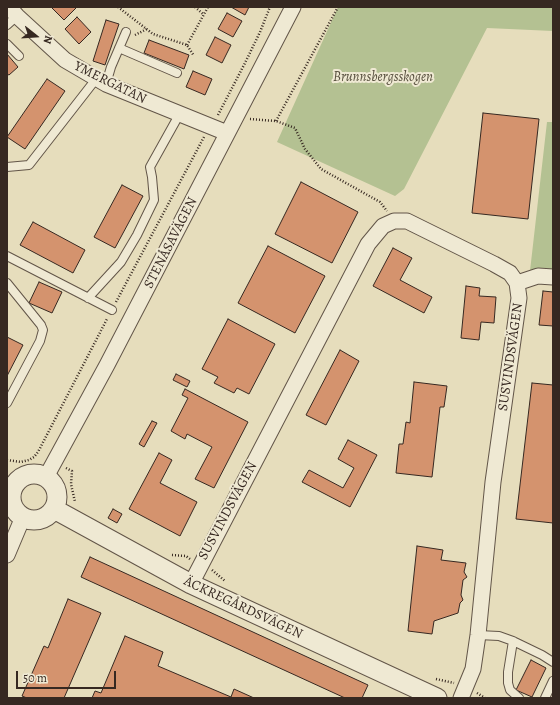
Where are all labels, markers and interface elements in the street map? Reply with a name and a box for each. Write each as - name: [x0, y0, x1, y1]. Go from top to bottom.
- north arrow: [16, 16, 56, 56]
- text: N: [40, 34, 56, 46]
- street label: YMERGATAN: [71, 58, 149, 108]
- park label: Brunnsbergsskogen: [333, 70, 433, 86]
- street label: STENÅSAVÄGEN: [141, 195, 201, 291]
- street label: SUSVINDSVÄGEN: [495, 302, 527, 412]
- street label: SUSVINDSVÄGEN: [195, 459, 261, 563]
- street label: ÄCKREGÅRDSVÄGEN: [181, 573, 305, 643]
- scale bar: [18, 663, 118, 689]
- text: 50 m: [23, 670, 47, 686]

